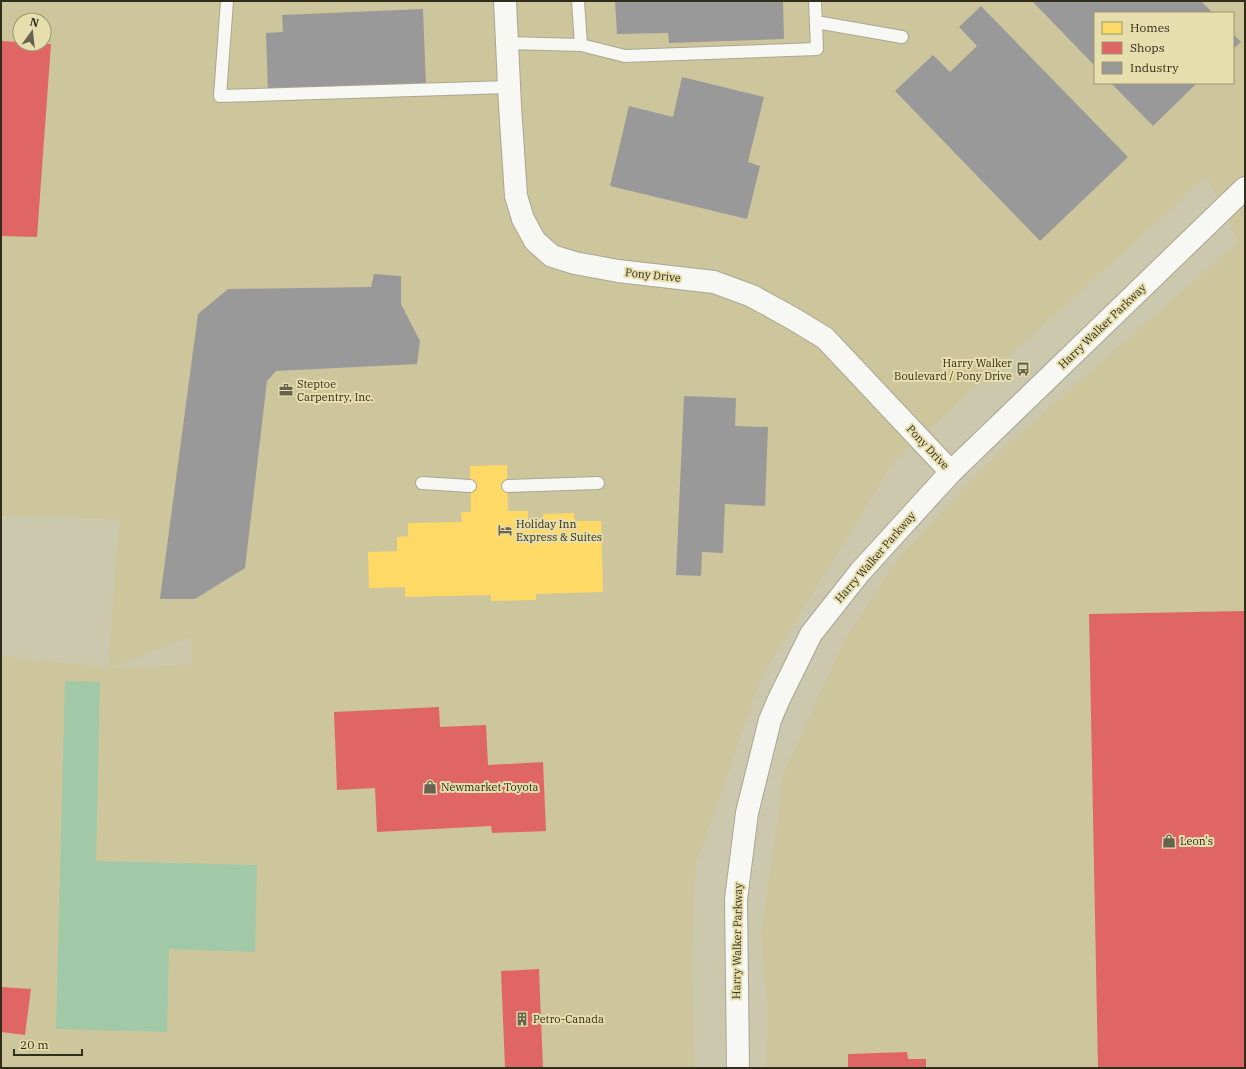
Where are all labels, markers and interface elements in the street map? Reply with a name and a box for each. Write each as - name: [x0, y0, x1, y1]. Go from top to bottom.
- north arrow: [12, 12, 52, 52]
- legend: [1094, 12, 1234, 84]
- text: N: [29, 14, 41, 30]
- text: Homes: [1130, 20, 1170, 35]
- text: Shops: [1130, 40, 1165, 55]
- text: Industry: [1130, 60, 1179, 75]
- street label: Pony Drive: [624, 265, 682, 285]
- street label: Harry Walker Parkway: [1055, 280, 1149, 371]
- place label: Harry Walker Boulevard / Pony Drive: [894, 356, 1012, 383]
- bus stop icon: Harry Walker Boulevard / Pony Drive: [1015, 361, 1031, 377]
- place label: Steptoe Carpentry, Inc.: [297, 377, 374, 404]
- office icon: Steptoe Carpentry, Inc.: [278, 382, 294, 398]
- street label: Pony Drive: [904, 422, 952, 472]
- street label: Harry Walker Parkway: [832, 508, 919, 605]
- place label: Holiday Inn Express & Suites: [516, 517, 602, 544]
- hotel icon: Holiday Inn Express & Suites: [497, 522, 513, 538]
- shop icon: Newmarket Toyota: [422, 779, 438, 795]
- place label: Newmarket Toyota: [441, 780, 539, 794]
- shop icon: Leon's: [1161, 833, 1177, 849]
- place label: Leon's: [1180, 834, 1213, 848]
- street label: Harry Walker Parkway: [729, 883, 745, 999]
- building icon: Petro-Canada: [514, 1011, 530, 1027]
- place label: Petro-Canada: [533, 1012, 604, 1026]
- scale bar: [14, 1031, 82, 1057]
- text: 20 m: [20, 1037, 49, 1052]

